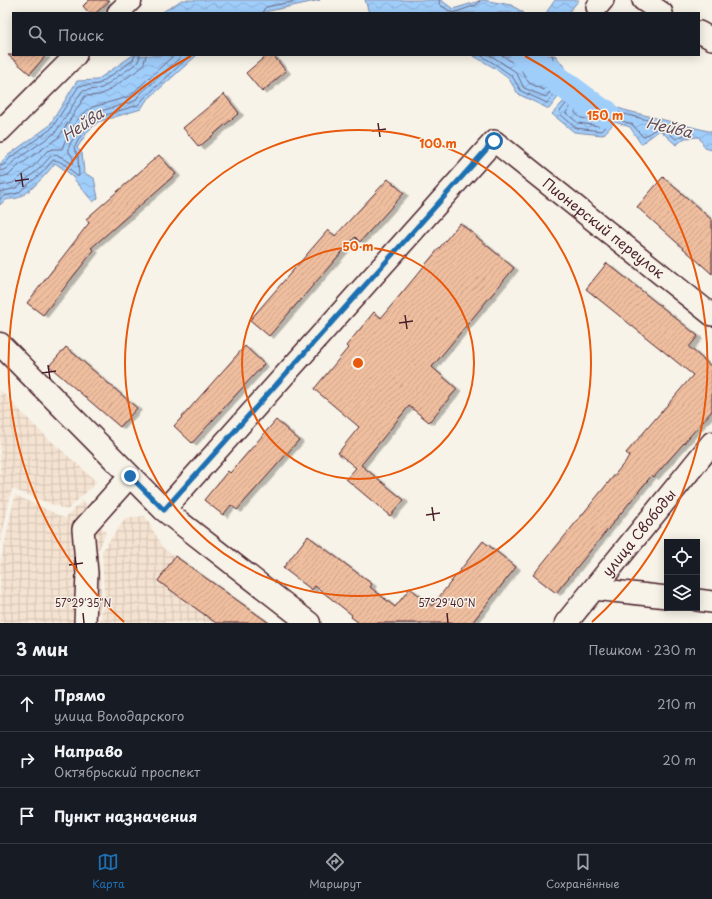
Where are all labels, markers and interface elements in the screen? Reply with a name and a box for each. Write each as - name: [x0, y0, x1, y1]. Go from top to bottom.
- search box: [12, 12, 700, 56]
- icon: search: [26, 23, 48, 45]
- text: Поиск: [58, 23, 104, 46]
- water label: Нейва: [56, 101, 108, 146]
- text: 150 m: [587, 106, 623, 124]
- water label: Нейва: [644, 110, 695, 143]
- route start: [485, 132, 503, 150]
- text: 100 m: [419, 134, 457, 152]
- street label: Пионерский переулок: [538, 173, 670, 284]
- text: 50 m: [342, 237, 374, 255]
- centre of rings: [351, 356, 365, 370]
- route end: [121, 467, 139, 485]
- street label: улица Свободы: [597, 485, 680, 581]
- map controls: [664, 539, 700, 611]
- button: locate: [664, 539, 700, 575]
- button: layers: [664, 575, 700, 611]
- text: 57°29'35"N: [55, 595, 111, 610]
- text: 57°29'40"N: [418, 595, 476, 610]
- text: 3 мин: [16, 636, 68, 662]
- text: Пешком · 230 m: [588, 640, 696, 659]
- text: Прямо: [54, 683, 105, 706]
- icon: ahead: [16, 693, 38, 715]
- text: 210 m: [657, 694, 696, 713]
- text: улица Володарского: [54, 706, 184, 725]
- text: Направо: [54, 739, 123, 762]
- icon: right: [16, 749, 38, 771]
- text: 20 m: [662, 750, 696, 769]
- text: Октябрьский проспект: [54, 762, 200, 781]
- text: Пункт назначения: [54, 804, 197, 827]
- icon: arrive: [16, 805, 38, 827]
- tab: Карта: [92, 851, 125, 892]
- tab: Маршрут: [309, 851, 361, 892]
- tab: Сохранённые: [546, 851, 620, 892]

